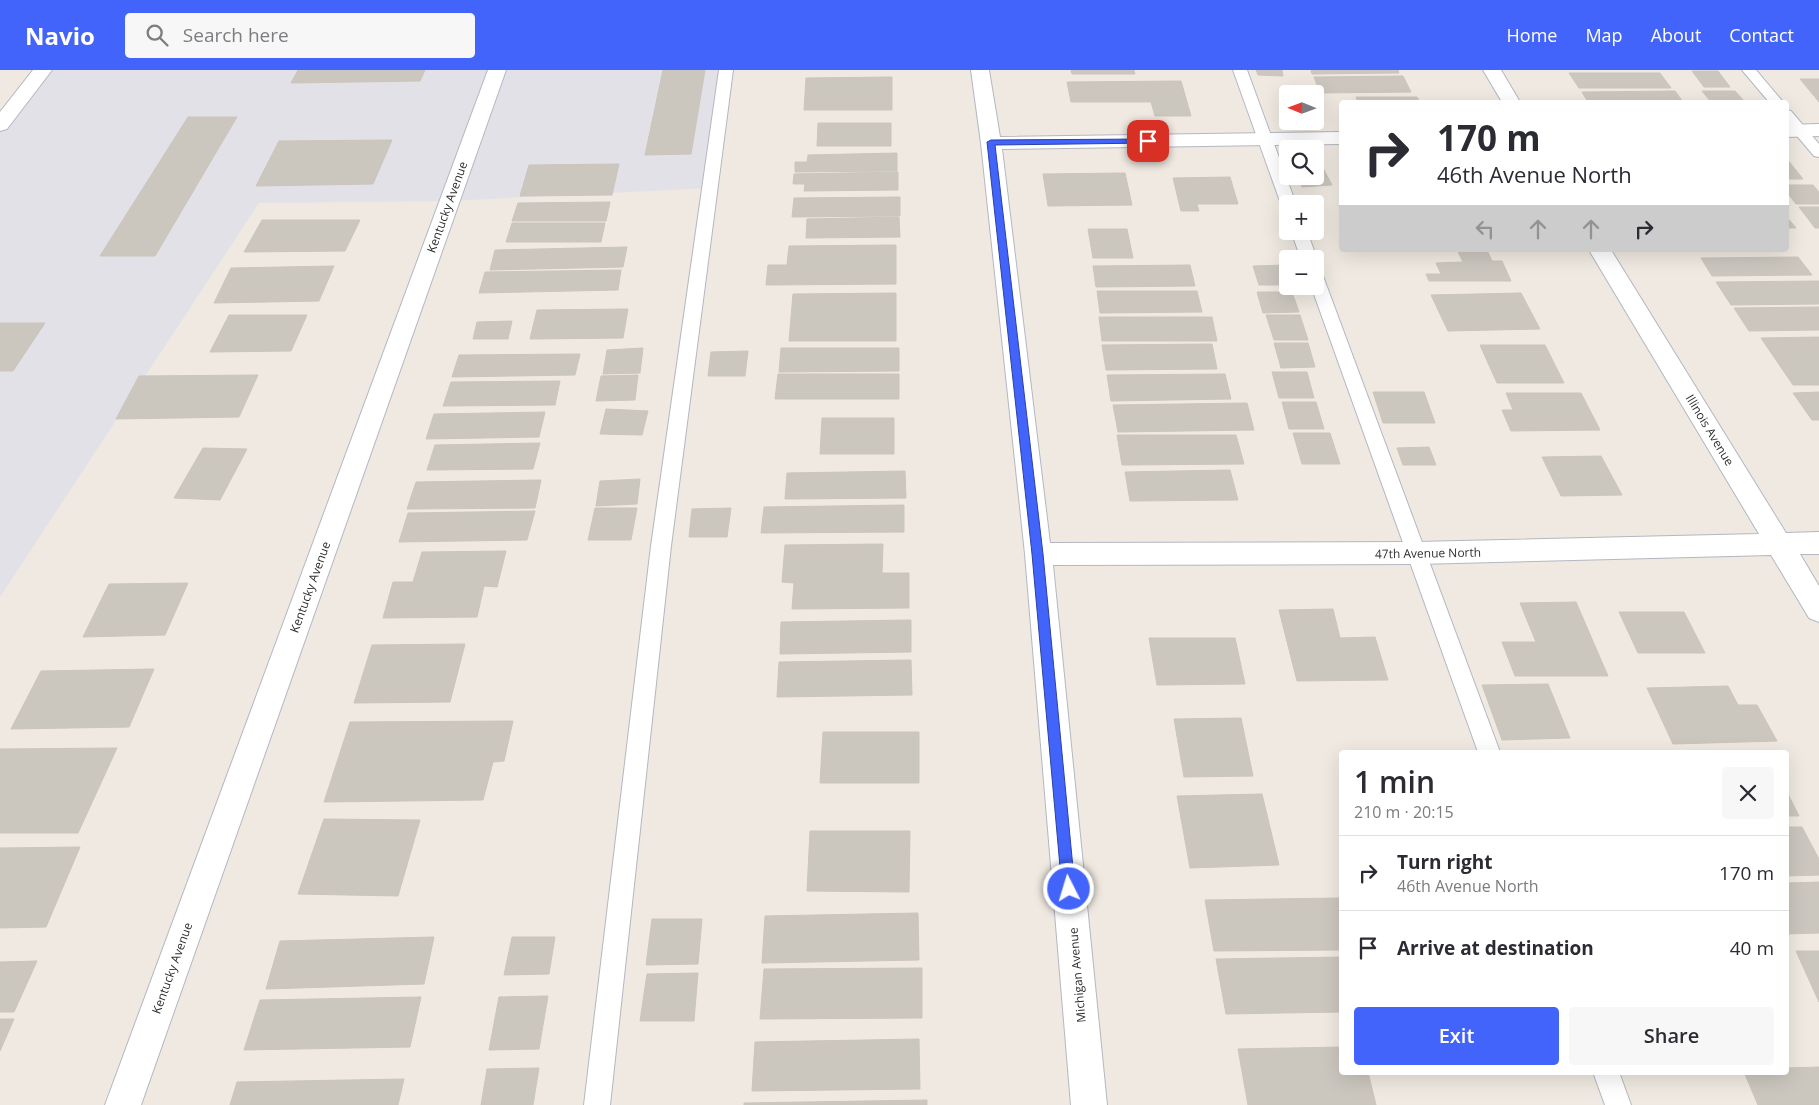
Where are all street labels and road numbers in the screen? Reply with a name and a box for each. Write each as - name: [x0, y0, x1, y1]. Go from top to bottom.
- street label: Kentucky Avenue: [423, 159, 471, 255]
- street label: Illinois Avenue: [1682, 391, 1738, 469]
- street label: Kentucky Avenue: [286, 539, 334, 635]
- street label: 47th Avenue North: [1375, 544, 1481, 562]
- street label: Kentucky Avenue: [148, 920, 196, 1016]
- street label: Michigan Avenue: [1064, 926, 1090, 1023]

